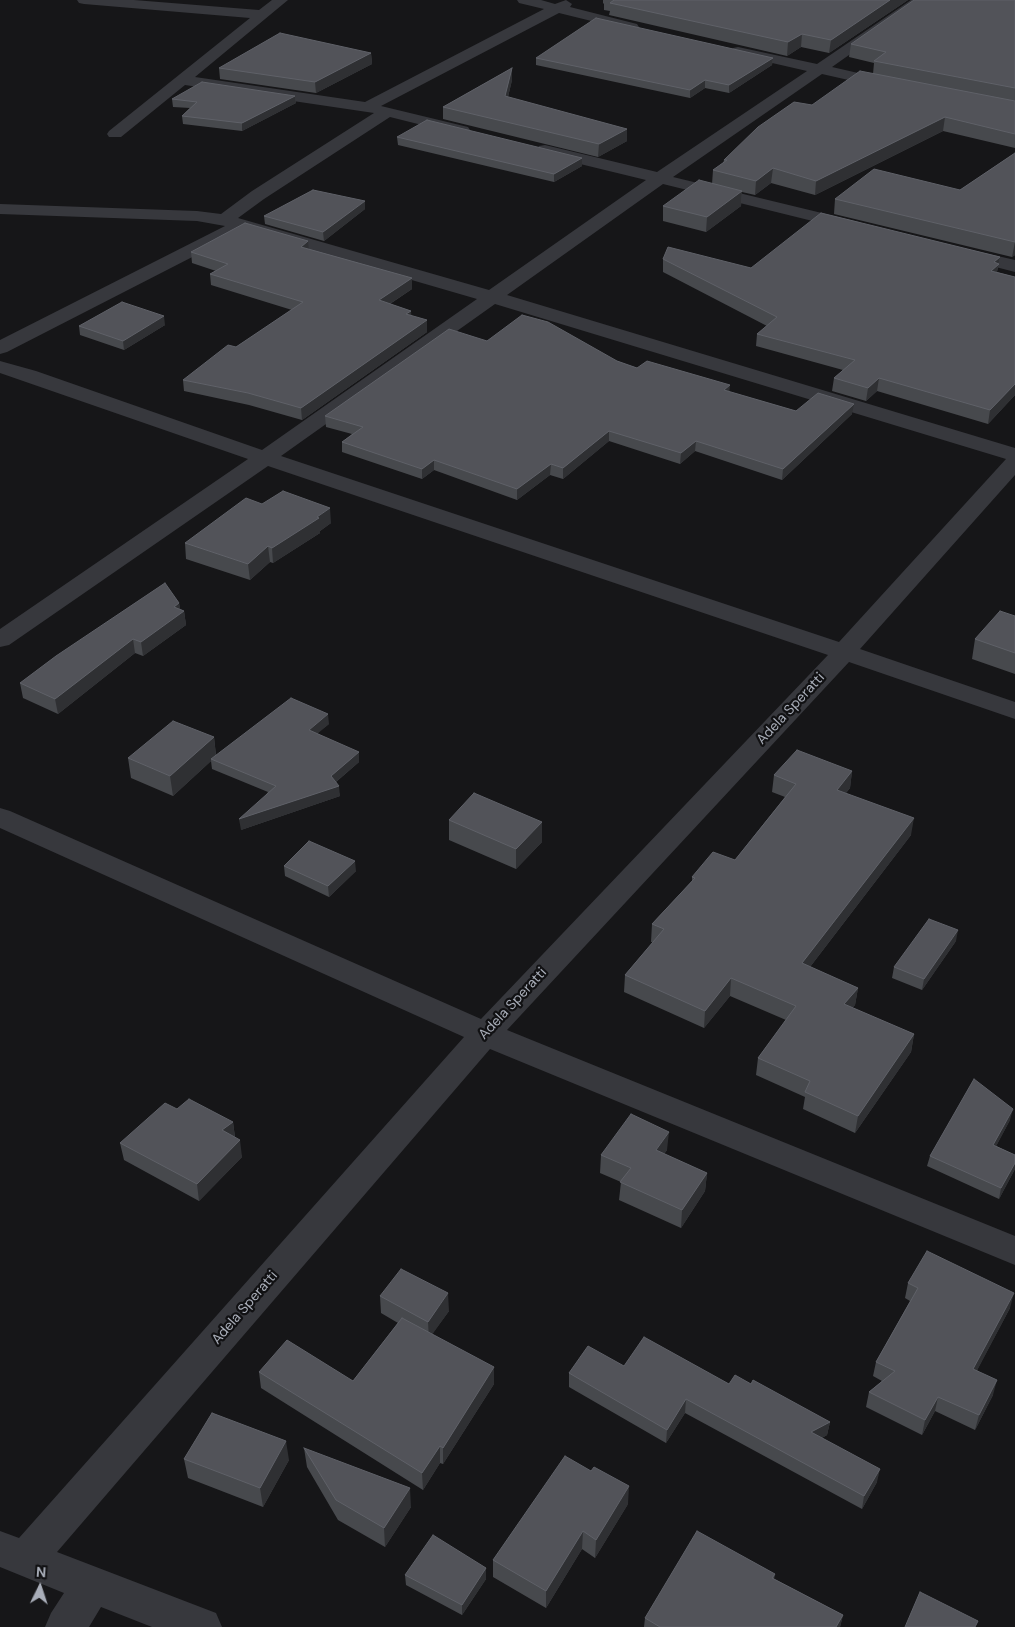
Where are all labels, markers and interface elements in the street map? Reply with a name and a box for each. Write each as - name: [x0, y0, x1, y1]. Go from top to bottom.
- street label: Adela Speratti: [754, 670, 828, 748]
- street label: Adela Speratti: [476, 965, 550, 1043]
- street label: Adela Speratti: [209, 1268, 281, 1348]
- north arrow: [15, 1562, 65, 1612]
- text: N: [35, 1563, 47, 1581]

